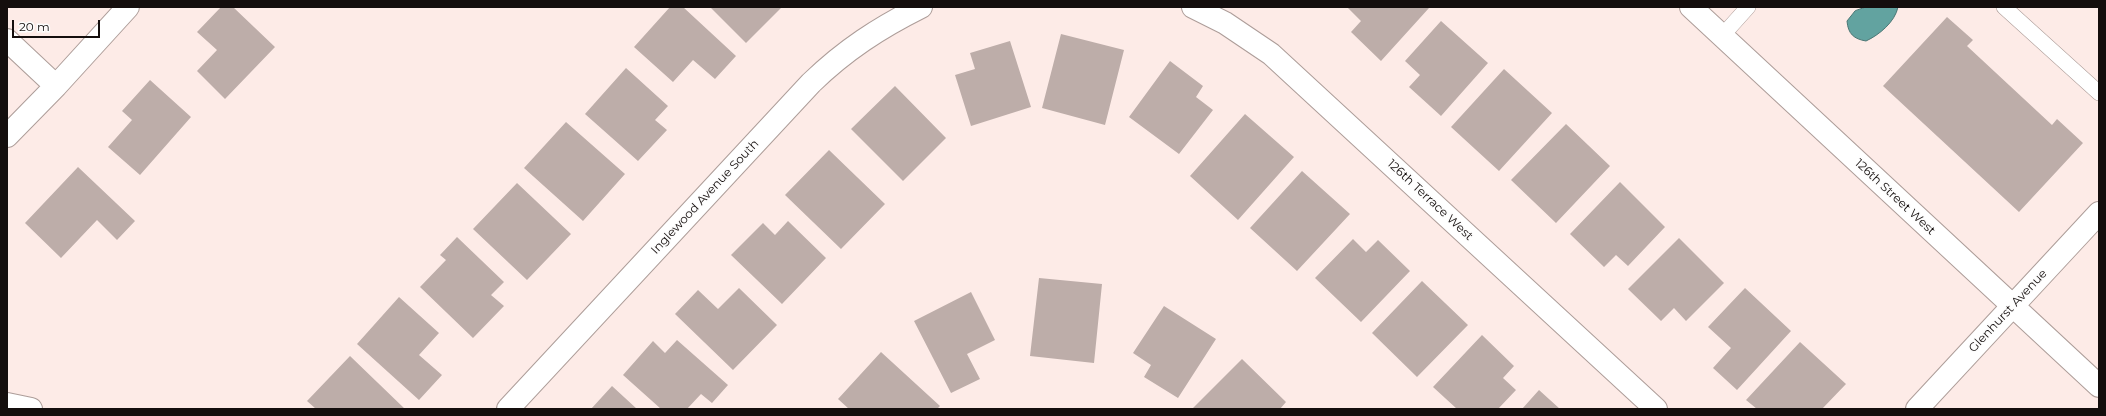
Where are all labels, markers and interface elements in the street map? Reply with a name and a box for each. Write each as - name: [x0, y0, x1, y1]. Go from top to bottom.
- scale bar: [14, 12, 102, 38]
- text: 20 m: [19, 19, 50, 34]
- street label: Inglewood Avenue South: [648, 137, 762, 257]
- street label: 126th Street West: [1852, 156, 1938, 238]
- street label: 126th Terrace West: [1384, 157, 1476, 243]
- street label: Glenhurst Avenue: [1966, 267, 2050, 355]

